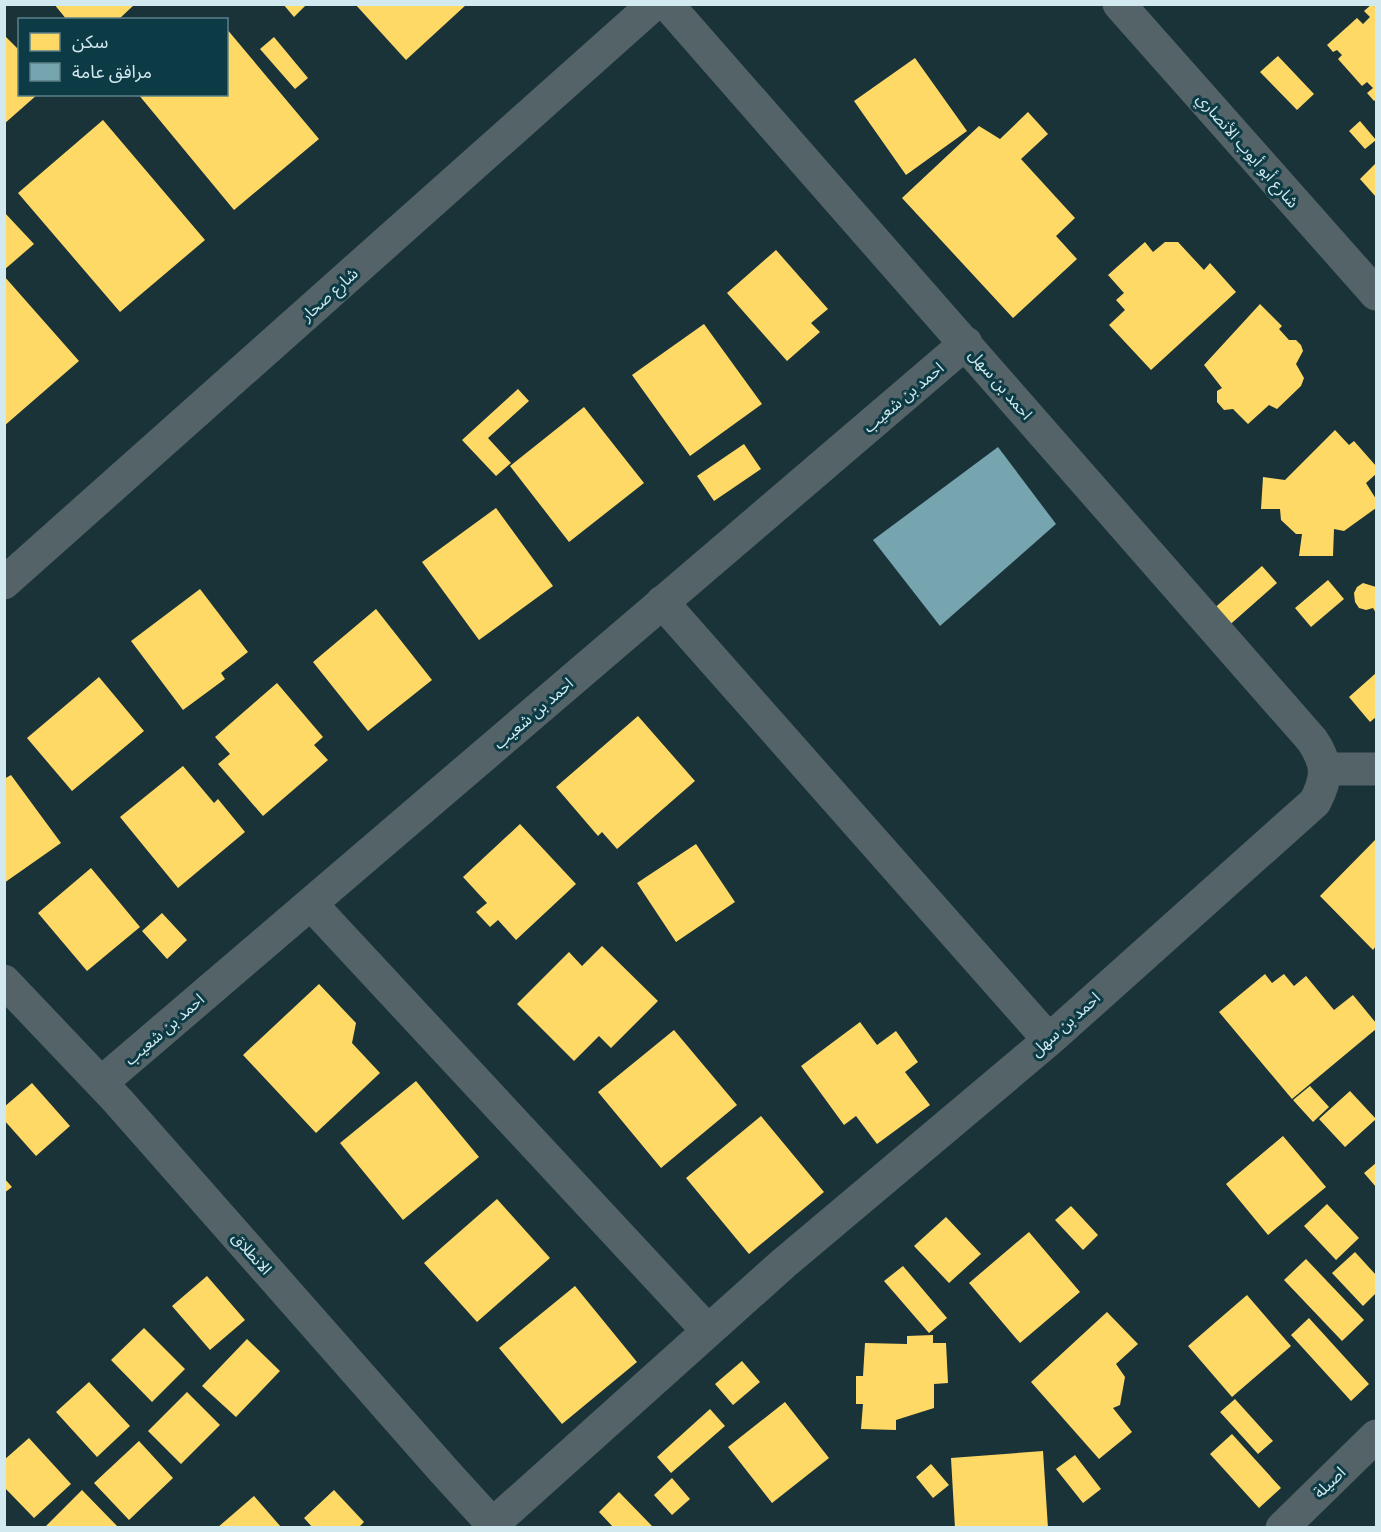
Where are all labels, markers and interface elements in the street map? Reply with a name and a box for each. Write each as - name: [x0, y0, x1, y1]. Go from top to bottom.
- legend: [18, 18, 228, 96]
- text: سكن: [72, 31, 108, 53]
- text: مرافق عامة: [72, 61, 152, 83]
- street label: شارع أبو أيوب الأنصاري: [1190, 89, 1303, 214]
- street label: شارع صحار: [296, 264, 364, 328]
- street label: احمد بن سهل: [965, 345, 1036, 423]
- street label: احمد بن شعيب: [859, 358, 947, 437]
- street label: احمد بن شعيب: [490, 674, 577, 753]
- street label: احمد بن سهل: [1027, 988, 1104, 1061]
- street label: احمد بن شعيب: [121, 990, 208, 1069]
- street label: الانطلاق: [228, 1228, 276, 1279]
- street label: اصيلة: [1310, 1463, 1349, 1502]

